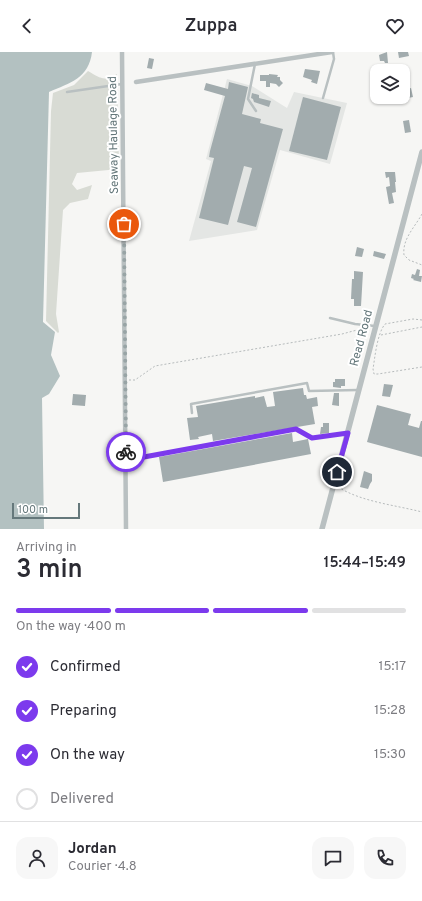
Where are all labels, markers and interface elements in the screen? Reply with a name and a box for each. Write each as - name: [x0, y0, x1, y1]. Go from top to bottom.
- icon: back: [16, 15, 38, 37]
- text: Zuppa: [185, 15, 237, 38]
- icon: heart: [384, 15, 406, 37]
- map controls: [370, 64, 410, 104]
- button: layers: [370, 64, 410, 104]
- street label: Seaway Haulage Road: [105, 76, 123, 194]
- pin: [107, 207, 141, 241]
- icon: bag: [113, 213, 135, 235]
- street label: Read Road: [347, 308, 377, 368]
- courier: [106, 432, 146, 472]
- icon: bike: [115, 441, 137, 463]
- pin: [320, 455, 354, 489]
- icon: home: [326, 461, 348, 483]
- scale bar: [12, 501, 80, 520]
- text: 100 m: [18, 503, 48, 517]
- text: Arriving in: [16, 540, 77, 556]
- text: 3 min: [16, 554, 83, 587]
- text: 15:44–15:49: [324, 554, 406, 573]
- text: On the way · 400 m: [16, 619, 126, 635]
- icon: check: [16, 656, 38, 678]
- text: Confirmed: [50, 658, 121, 677]
- text: 15:17: [379, 659, 406, 675]
- icon: check: [16, 700, 38, 722]
- text: Preparing: [50, 702, 117, 721]
- text: 15:28: [374, 703, 406, 719]
- icon: check: [16, 744, 38, 766]
- text: On the way: [50, 746, 125, 765]
- text: 15:30: [374, 747, 406, 763]
- text: Delivered: [50, 790, 114, 809]
- button: person: [16, 837, 58, 879]
- button: chat: [312, 837, 354, 879]
- button: phone: [364, 837, 406, 879]
- text: Jordan: [68, 840, 117, 859]
- text: Courier · 4.8: [68, 859, 137, 875]

